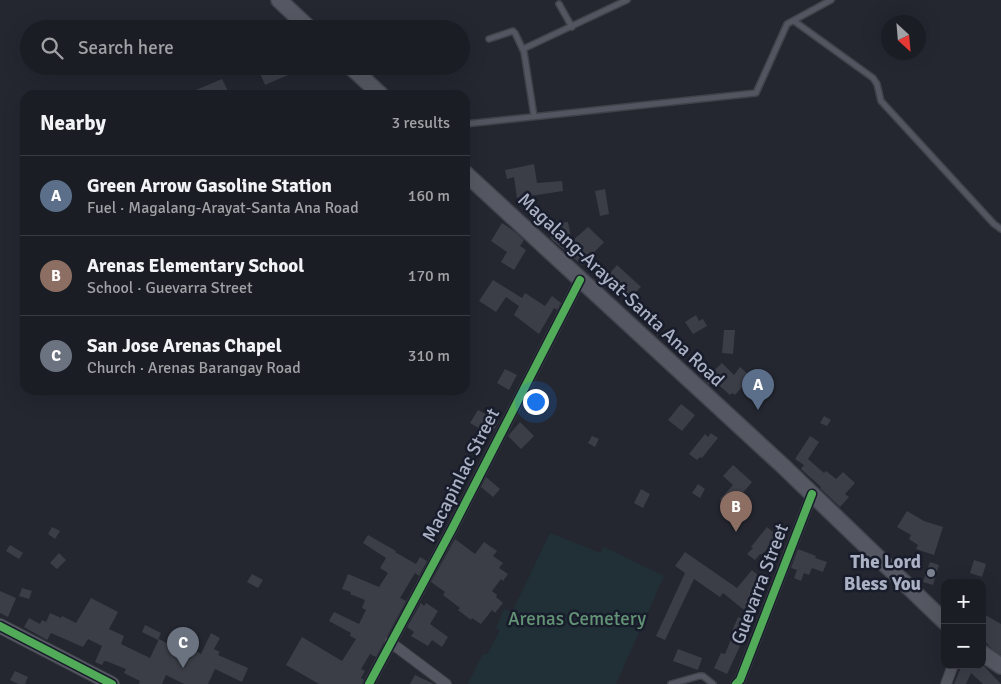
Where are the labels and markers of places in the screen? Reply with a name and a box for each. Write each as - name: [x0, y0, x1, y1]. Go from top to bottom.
- pin: A: [742, 369, 774, 410]
- pin: B: [720, 491, 752, 532]
- place label: The Lord Bless You: [844, 550, 921, 596]
- marker: The Lord Bless You: [925, 567, 937, 579]
- pin: C: [167, 627, 199, 668]

